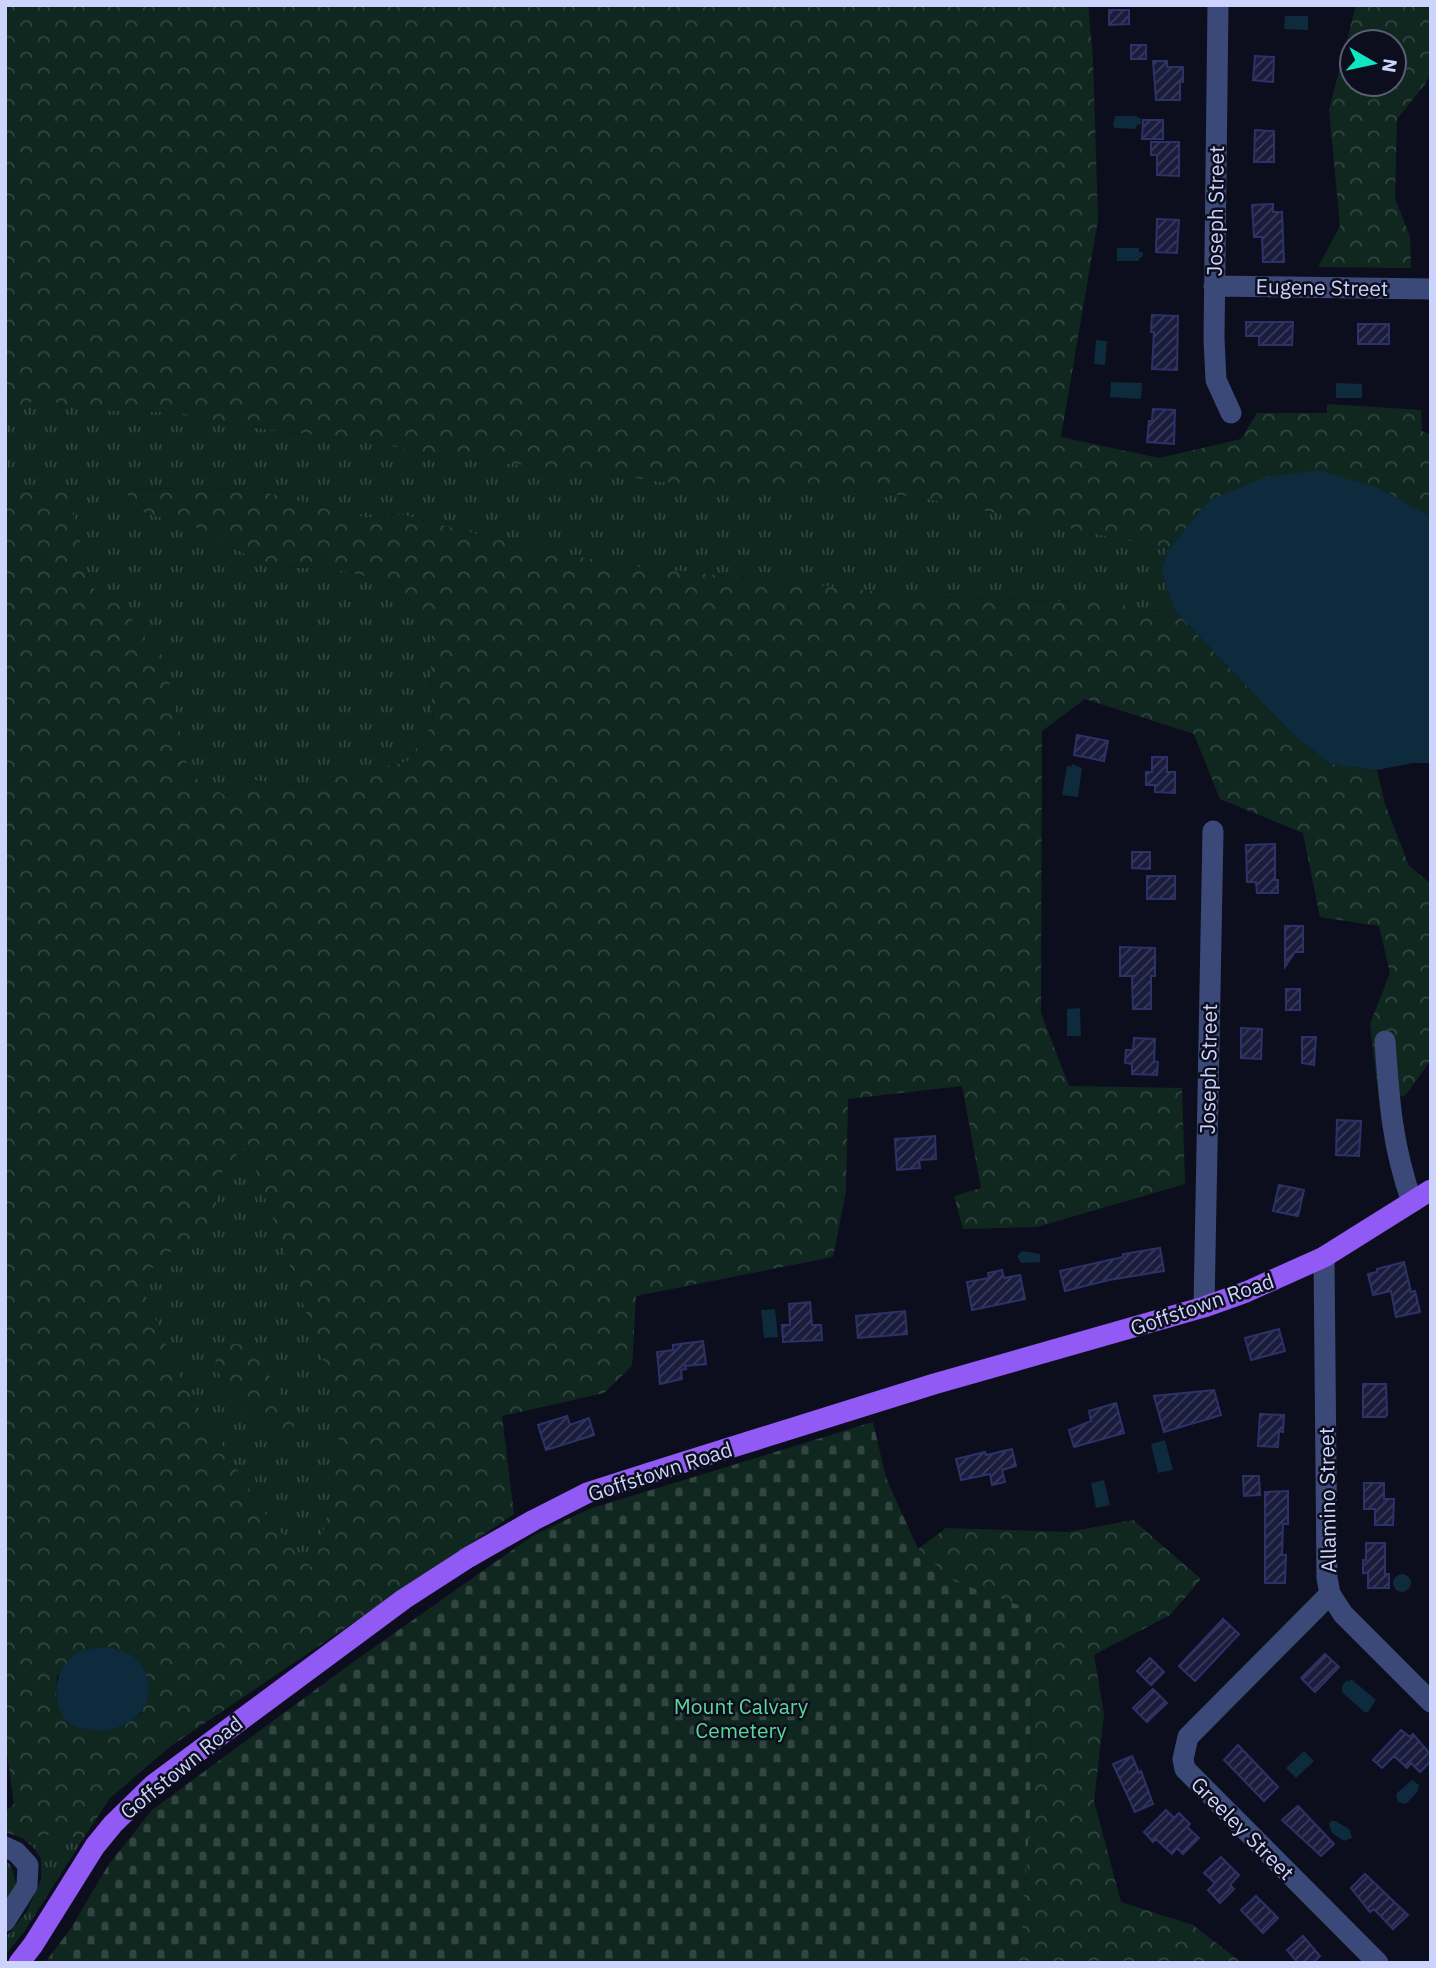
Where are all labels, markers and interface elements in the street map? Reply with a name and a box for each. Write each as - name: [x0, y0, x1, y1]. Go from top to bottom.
- north arrow: [1338, 28, 1408, 98]
- text: N: [1377, 57, 1403, 74]
- street label: Joseph Street: [1200, 145, 1230, 277]
- street label: Eugene Street: [1255, 272, 1389, 302]
- street label: Joseph Street: [1193, 1003, 1223, 1135]
- street label: Goffstown Road: [1126, 1266, 1278, 1342]
- street label: Allamino Street: [1312, 1427, 1342, 1573]
- street label: Goffstown Road: [584, 1434, 736, 1508]
- park label: Mount Calvary Cemetery: [674, 1692, 809, 1744]
- street label: Goffstown Road: [114, 1709, 248, 1825]
- street label: Greeley Street: [1185, 1770, 1301, 1886]

